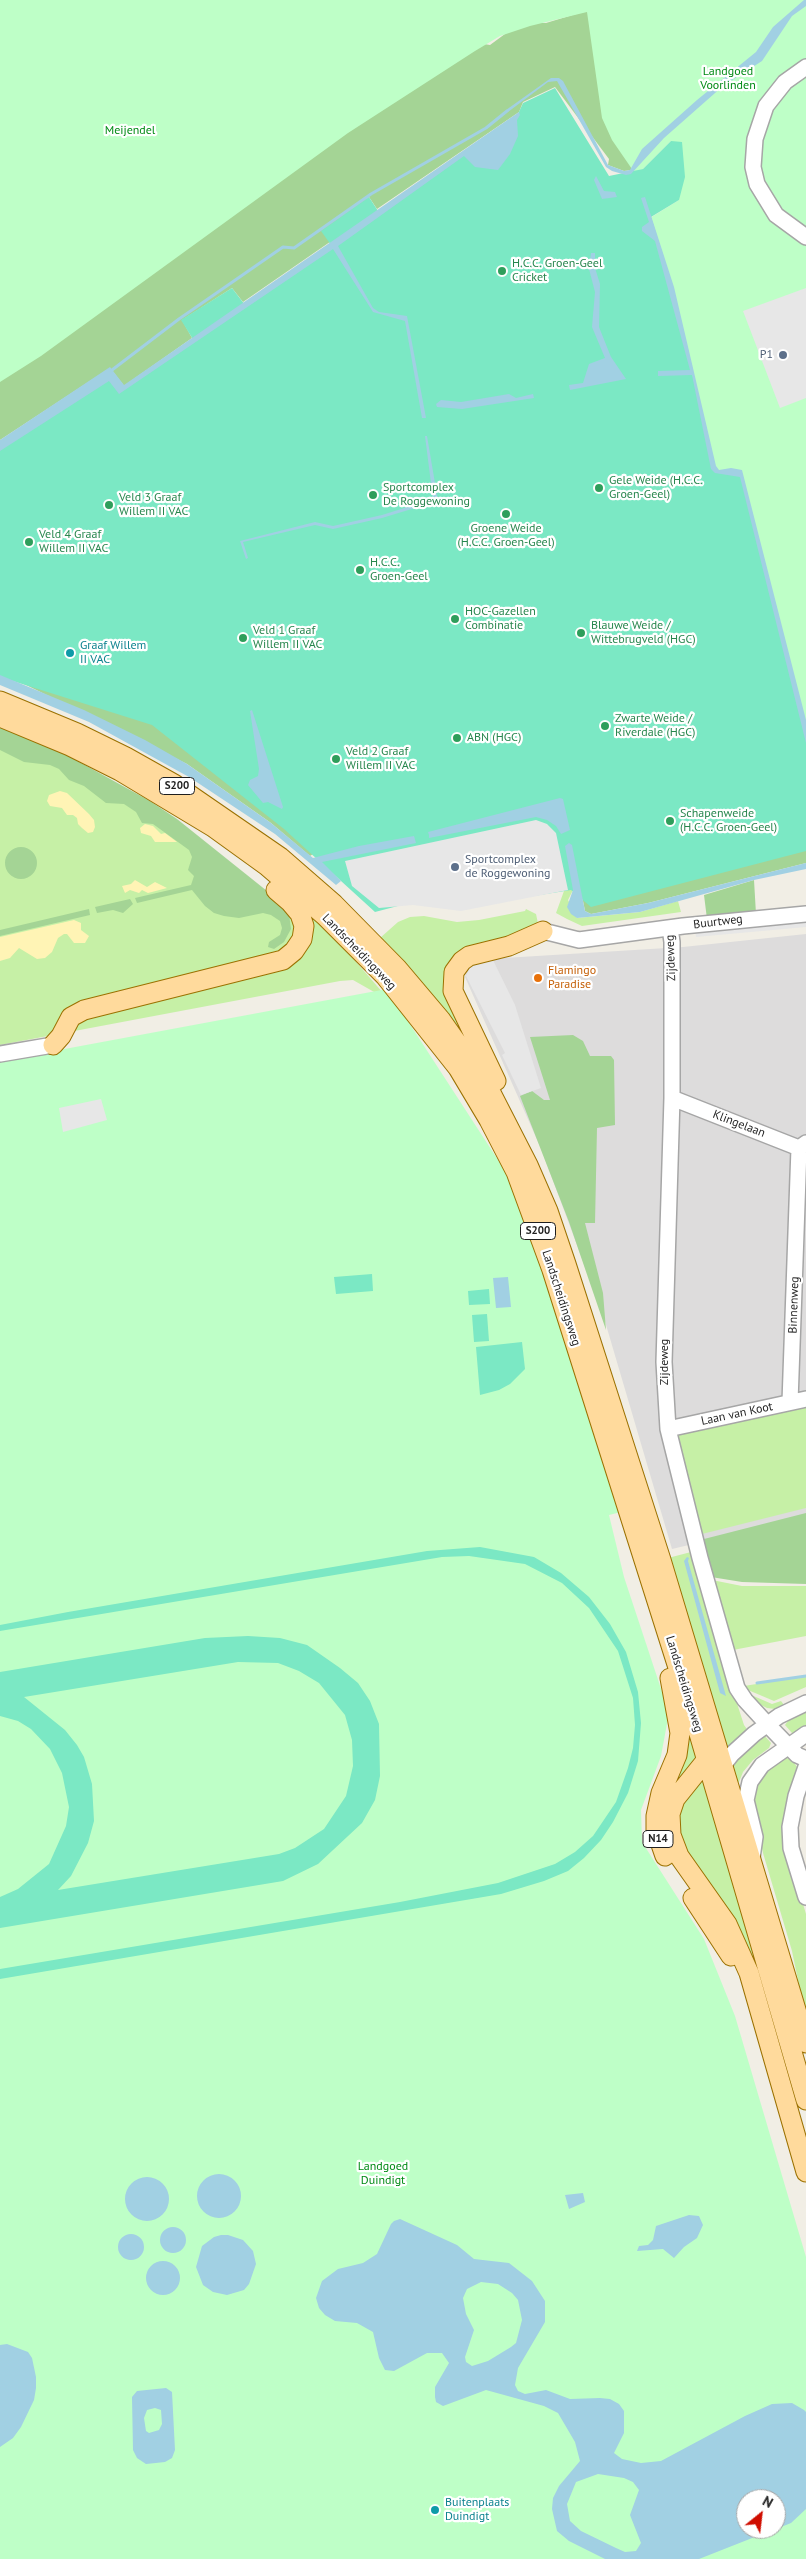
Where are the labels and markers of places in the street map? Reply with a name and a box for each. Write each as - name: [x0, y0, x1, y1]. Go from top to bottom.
- place label: H.C.C. Groen-Geel Cricket: [512, 257, 602, 285]
- marker: H.C.C. Groen-Geel Cricket: [496, 265, 508, 277]
- place label: P1: [760, 348, 773, 362]
- marker: P1: [777, 349, 789, 361]
- place label: Gele Weide (H.C.C. Groen-Geel): [609, 474, 703, 502]
- place label: Sportcomplex De Roggewoning: [383, 481, 470, 509]
- marker: Gele Weide (H.C.C. Groen-Geel): [593, 482, 605, 494]
- marker: Sportcomplex De Roggewoning: [367, 489, 379, 501]
- place label: Veld 3 Graaf Willem II VAC: [119, 491, 188, 519]
- marker: Veld 3 Graaf Willem II VAC: [103, 499, 115, 511]
- marker: Groene Weide (H.C.C. Groen-Geel): [500, 508, 512, 520]
- place label: Groene Weide (H.C.C. Groen-Geel): [457, 522, 555, 550]
- place label: Veld 4 Graaf Willem II VAC: [39, 528, 108, 556]
- marker: Veld 4 Graaf Willem II VAC: [23, 536, 35, 548]
- place label: H.C.C. Groen-Geel: [370, 556, 428, 584]
- marker: H.C.C. Groen-Geel: [354, 564, 366, 576]
- place label: HOC-Gazellen Combinatie: [465, 605, 536, 633]
- marker: HOC-Gazellen Combinatie: [449, 613, 461, 625]
- place label: Blauwe Weide / Wittebrugveld (HGC): [591, 619, 696, 647]
- place label: Veld 1 Graaf Willem II VAC: [253, 624, 322, 652]
- marker: Blauwe Weide / Wittebrugveld (HGC): [575, 627, 587, 639]
- marker: Veld 1 Graaf Willem II VAC: [237, 632, 249, 644]
- place label: Graaf Willem II VAC: [80, 639, 146, 667]
- marker: Graaf Willem II VAC: [64, 647, 76, 659]
- place label: Zwarte Weide / Riverdale (HGC): [615, 712, 695, 740]
- marker: Zwarte Weide / Riverdale (HGC): [599, 720, 611, 732]
- place label: ABN (HGC): [467, 731, 521, 745]
- marker: ABN (HGC): [451, 732, 463, 744]
- place label: Veld 2 Graaf Willem II VAC: [346, 745, 415, 773]
- marker: Veld 2 Graaf Willem II VAC: [330, 753, 342, 765]
- place label: Schapenweide (H.C.C. Groen-Geel): [680, 807, 777, 835]
- marker: Schapenweide (H.C.C. Groen-Geel): [664, 815, 676, 827]
- place label: Sportcomplex de Roggewoning: [465, 853, 551, 881]
- marker: Sportcomplex de Roggewoning: [449, 861, 461, 873]
- place label: Flamingo Paradise: [548, 964, 596, 992]
- marker: Flamingo Paradise: [532, 972, 544, 984]
- place label: Buitenplaats Duindigt: [445, 2496, 509, 2524]
- marker: Buitenplaats Duindigt: [429, 2504, 441, 2516]

